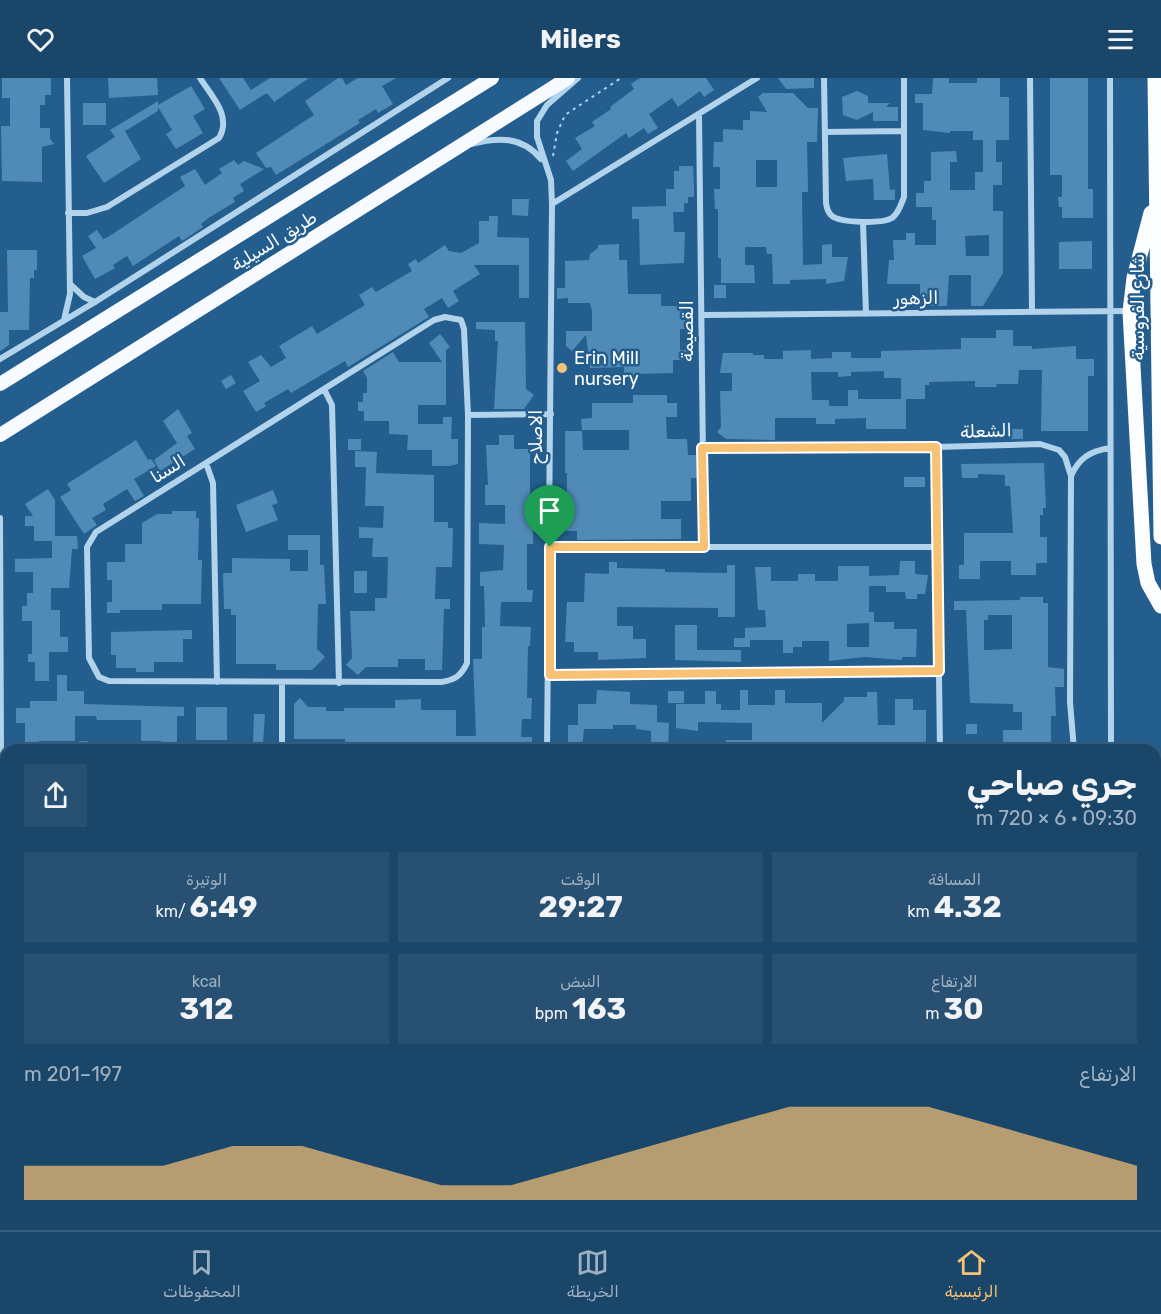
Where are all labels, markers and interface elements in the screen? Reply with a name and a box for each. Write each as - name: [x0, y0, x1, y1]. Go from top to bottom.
- icon: heart: [24, 23, 57, 56]
- text: Milers: [540, 23, 621, 55]
- icon: menu: [1104, 23, 1137, 56]
- street label: طريق السيلية: [227, 206, 321, 276]
- street label: شارع الفروسية: [1127, 254, 1150, 360]
- street label: الزهور: [892, 287, 939, 309]
- street label: القصيمة: [676, 300, 698, 362]
- place label: Erin Mill nursery: [574, 347, 639, 390]
- marker: Erin Mill nursery: [555, 361, 569, 375]
- street label: الاصلاح: [525, 410, 548, 464]
- street label: الشعلة: [960, 419, 1012, 443]
- street label: السنا: [146, 450, 190, 488]
- pin: [524, 485, 575, 547]
- icon: arrive: [533, 494, 566, 527]
- button: share: [24, 764, 87, 827]
- text: جري صباحي: [967, 764, 1137, 803]
- text: 09:30 · 6 × 720 m: [976, 806, 1137, 830]
- text: الوتيرة: [186, 870, 227, 889]
- text: الوقت: [560, 870, 601, 889]
- text: المسافة: [928, 870, 981, 889]
- text: 6:49: [190, 889, 258, 925]
- text: 29:27: [538, 889, 623, 925]
- text: 4.32: [934, 889, 1002, 925]
- text: /km: [155, 902, 190, 921]
- text: km: [907, 902, 934, 921]
- text: kcal: [192, 972, 221, 991]
- text: النبض: [560, 972, 601, 991]
- text: الارتفاع: [931, 972, 978, 991]
- text: 312: [180, 991, 233, 1027]
- text: 163: [572, 991, 626, 1027]
- text: 30: [943, 991, 984, 1027]
- text: bpm: [535, 1004, 572, 1023]
- text: m: [925, 1004, 943, 1023]
- text: 197–201 m: [24, 1062, 122, 1086]
- text: الارتفاع: [1079, 1062, 1137, 1086]
- tab: المحفوظات: [163, 1246, 241, 1301]
- tab: الخريطة: [567, 1246, 619, 1301]
- tab: الرئيسية: [945, 1246, 998, 1301]

